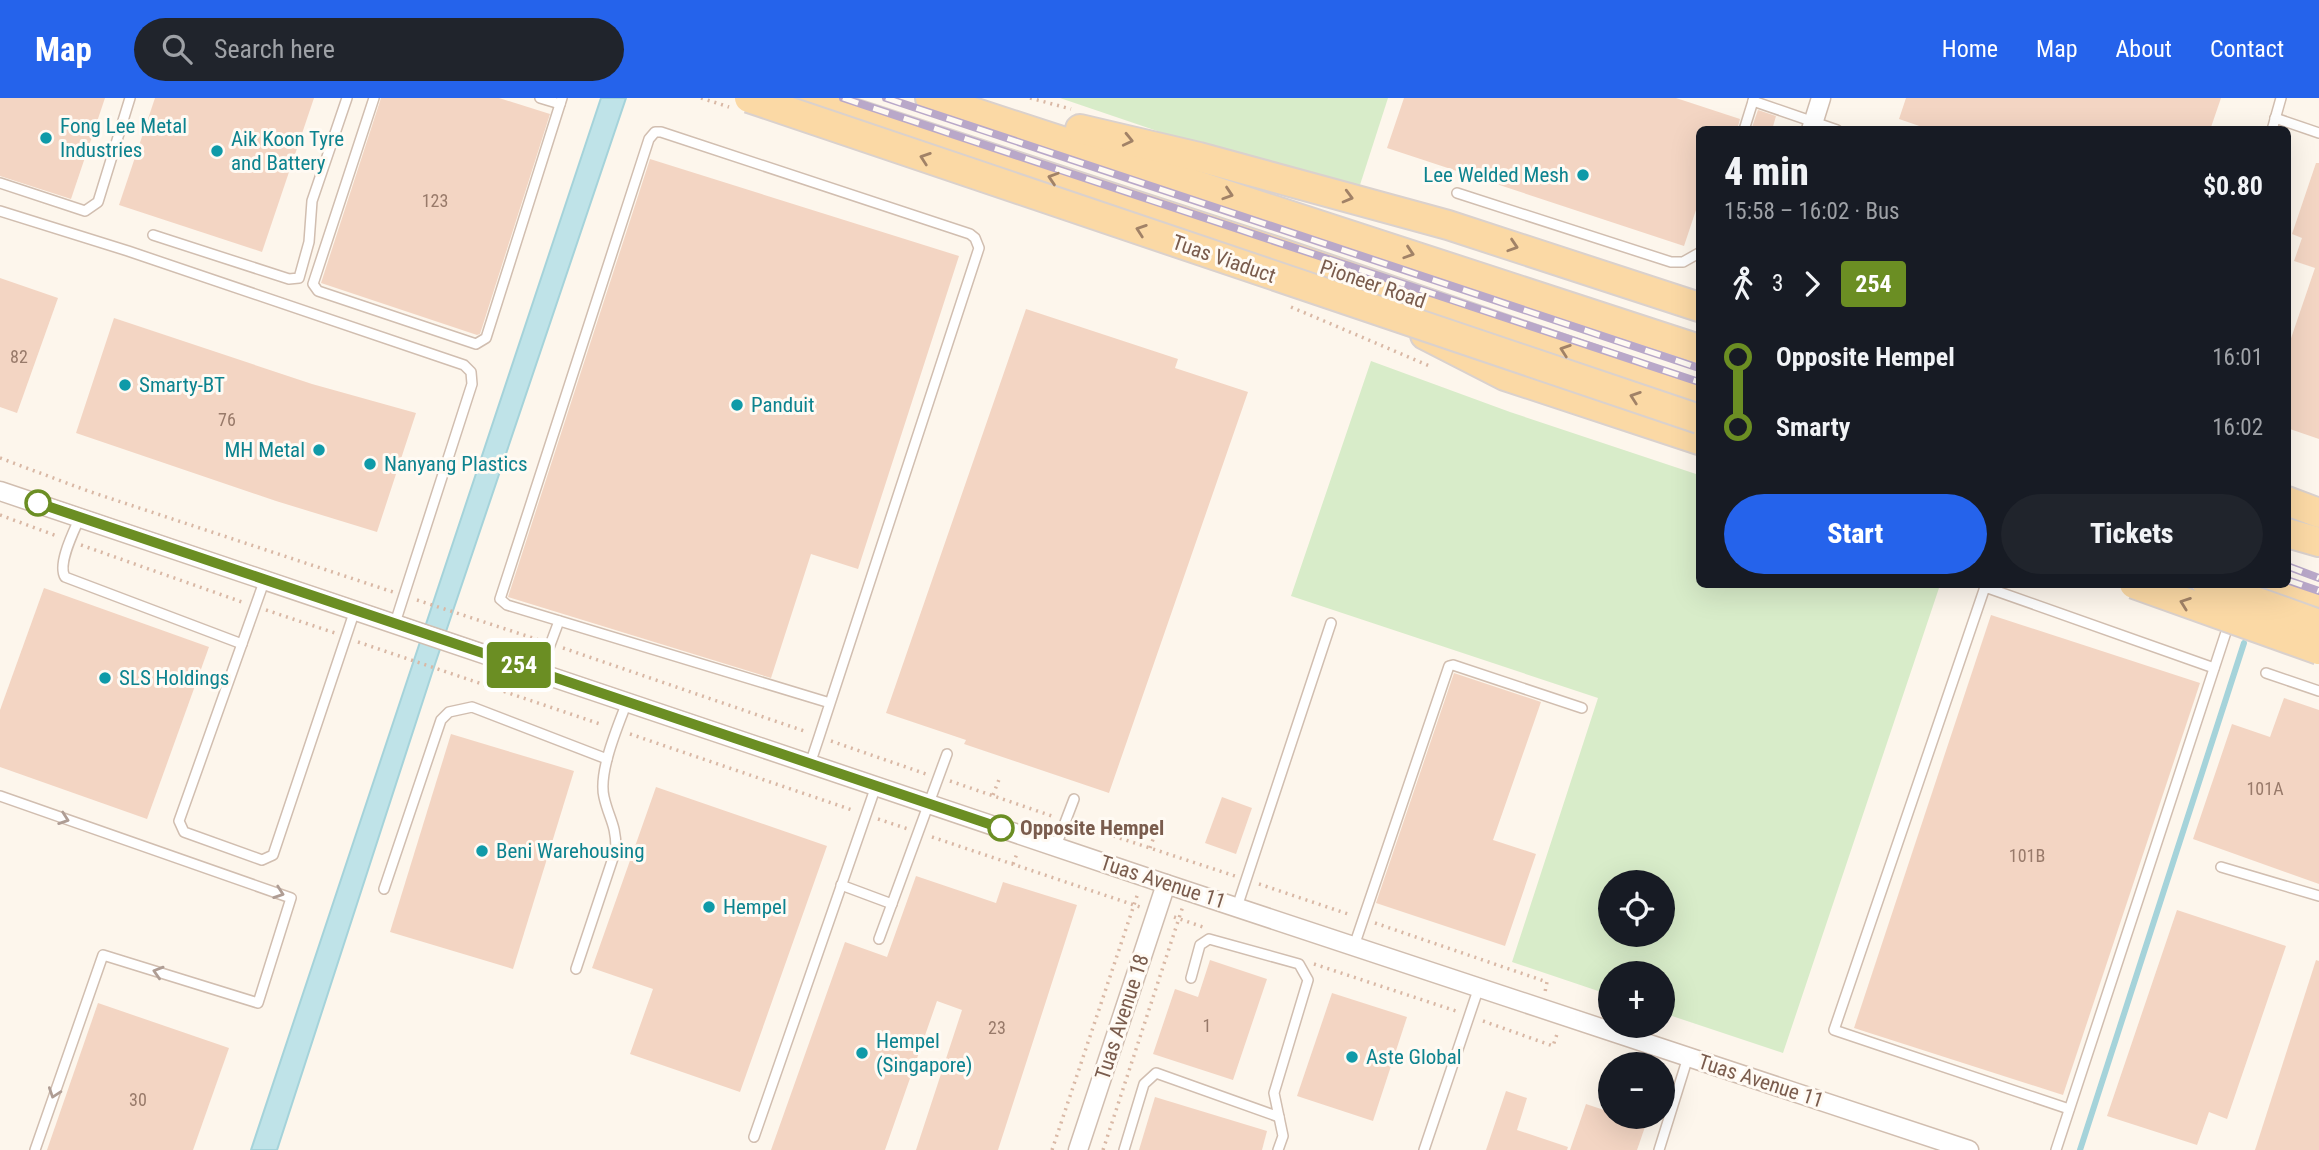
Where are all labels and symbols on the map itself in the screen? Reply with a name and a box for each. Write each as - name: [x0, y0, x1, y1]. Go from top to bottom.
- place label: Fong Lee Metal Industries: [60, 114, 187, 162]
- place label: Aik Koon Tyre and Battery: [231, 127, 344, 175]
- marker: Fong Lee Metal Industries: [38, 130, 54, 146]
- one-way arrow: [1122, 132, 1134, 146]
- marker: Aik Koon Tyre and Battery: [209, 143, 225, 159]
- one-way arrow: [919, 151, 931, 166]
- place label: Lee Welded Mesh: [1423, 163, 1569, 187]
- marker: Lee Welded Mesh: [1575, 167, 1591, 183]
- one-way arrow: [1047, 172, 1059, 187]
- one-way arrow: [1221, 186, 1234, 200]
- one-way arrow: [1342, 189, 1354, 204]
- house number: 123: [422, 190, 448, 211]
- one-way arrow: [1135, 224, 1147, 238]
- street label: Tuas Viaduct: [1169, 230, 1279, 288]
- one-way arrow: [1507, 238, 1519, 252]
- one-way arrow: [1403, 244, 1415, 259]
- street label: Pioneer Road: [1317, 255, 1429, 313]
- one-way arrow: [1560, 344, 1572, 358]
- house number: 82: [10, 346, 28, 367]
- place label: Smarty-BT: [139, 373, 225, 397]
- marker: Smarty-BT: [117, 377, 133, 393]
- one-way arrow: [1629, 391, 1641, 406]
- place label: Panduit: [751, 393, 814, 417]
- marker: Panduit: [729, 397, 745, 413]
- house number: 76: [218, 409, 236, 430]
- place label: MH Metal: [224, 438, 305, 462]
- marker: MH Metal: [311, 442, 327, 458]
- place label: Nanyang Plastics: [384, 452, 528, 476]
- marker: Nanyang Plastics: [362, 456, 378, 472]
- unlabelled marker: [25, 490, 51, 516]
- one-way arrow: [2180, 597, 2192, 611]
- line badge: 254: [479, 642, 559, 688]
- place label: SLS Holdings: [119, 666, 229, 690]
- marker: SLS Holdings: [97, 670, 113, 686]
- house number: 101A: [2246, 778, 2284, 799]
- one-way arrow: [58, 811, 70, 825]
- marker: Opposite Hempel: [988, 815, 1014, 841]
- place label: Opposite Hempel: [1020, 816, 1164, 840]
- place label: Beni Warehousing: [496, 839, 645, 863]
- marker: Beni Warehousing: [474, 843, 490, 859]
- house number: 101B: [2009, 845, 2045, 866]
- street label: Tuas Avenue 11: [1097, 850, 1229, 914]
- one-way arrow: [273, 885, 285, 899]
- place label: Hempel: [723, 895, 787, 919]
- marker: Hempel: [701, 899, 717, 915]
- street label: Tuas Avenue 18: [1090, 951, 1154, 1083]
- one-way arrow: [152, 966, 164, 980]
- house number: 1: [1203, 1015, 1211, 1036]
- house number: 23: [988, 1017, 1006, 1038]
- place label: Hempel (Singapore): [876, 1029, 973, 1077]
- marker: Hempel (Singapore): [854, 1045, 870, 1061]
- place label: Aste Global: [1366, 1045, 1462, 1069]
- marker: Aste Global: [1344, 1049, 1360, 1065]
- street label: Tuas Avenue 11: [1695, 1049, 1827, 1113]
- one-way arrow: [48, 1086, 62, 1099]
- house number: 30: [129, 1089, 147, 1110]

